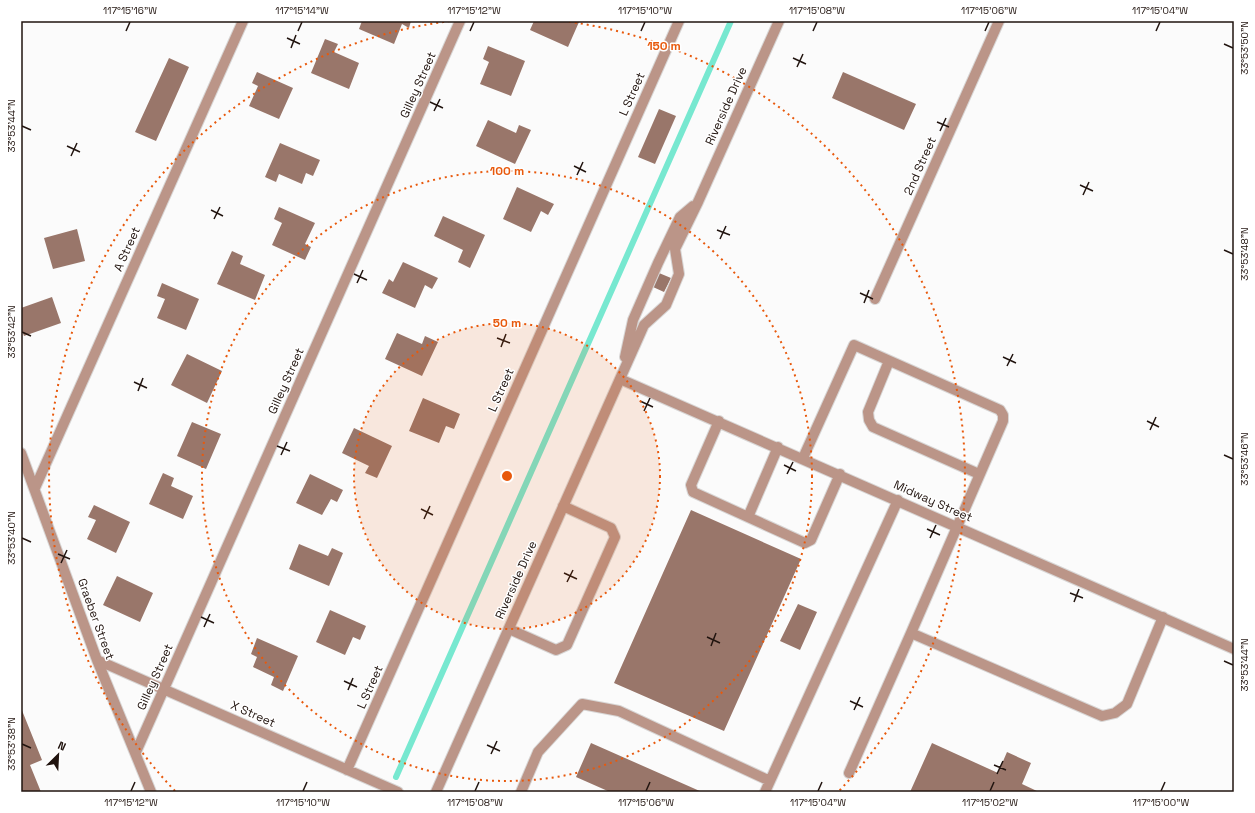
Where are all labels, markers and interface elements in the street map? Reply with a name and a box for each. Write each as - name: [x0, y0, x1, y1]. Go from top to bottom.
- text: 117°15'16"W: [103, 4, 157, 17]
- text: 117°15'14"W: [275, 4, 329, 17]
- text: 117°15'12"W: [447, 4, 501, 17]
- text: 117°15'10"W: [618, 4, 672, 17]
- text: 117°15'08"W: [789, 4, 845, 17]
- text: 117°15'06"W: [961, 4, 1017, 17]
- text: 117°15'04"W: [1132, 4, 1188, 17]
- text: 33°53'50"N: [1238, 21, 1251, 75]
- text: 150 m: [647, 38, 681, 54]
- street label: Gilley Street: [396, 49, 440, 121]
- street label: Riverside Drive: [702, 64, 750, 148]
- street label: L Street: [615, 70, 649, 118]
- text: 33°53'44"N: [5, 99, 18, 153]
- street label: 2nd Street: [900, 134, 940, 198]
- text: 100 m: [490, 163, 524, 179]
- street label: A Street: [110, 224, 144, 274]
- text: 33°53'48"N: [1238, 227, 1251, 281]
- text: 33°53'42"N: [5, 305, 18, 359]
- text: 50 m: [493, 315, 521, 331]
- street label: Gilley Street: [264, 345, 308, 417]
- street label: L Street: [484, 366, 518, 414]
- text: 33°53'46"N: [1238, 432, 1251, 486]
- centre of rings: [500, 469, 514, 483]
- street label: Midway Street: [891, 477, 975, 525]
- text: 33°53'40"N: [5, 511, 18, 565]
- street label: Riverside Drive: [492, 538, 540, 622]
- street label: Graeber Street: [74, 576, 118, 662]
- text: 33°53'44"N: [1238, 638, 1251, 692]
- street label: Gilley Street: [133, 641, 177, 713]
- street label: L Street: [353, 663, 387, 711]
- street label: X Street: [228, 697, 278, 731]
- text: 33°53'38"N: [5, 717, 18, 771]
- north arrow: [38, 735, 78, 775]
- text: N: [56, 738, 68, 754]
- text: 117°15'12"W: [104, 796, 158, 809]
- text: 117°15'10"W: [276, 796, 330, 809]
- text: 117°15'08"W: [447, 796, 503, 809]
- text: 117°15'06"W: [618, 796, 674, 809]
- text: 117°15'04"W: [790, 796, 846, 809]
- text: 117°15'02"W: [962, 796, 1018, 809]
- text: 117°15'00"W: [1133, 796, 1189, 809]

